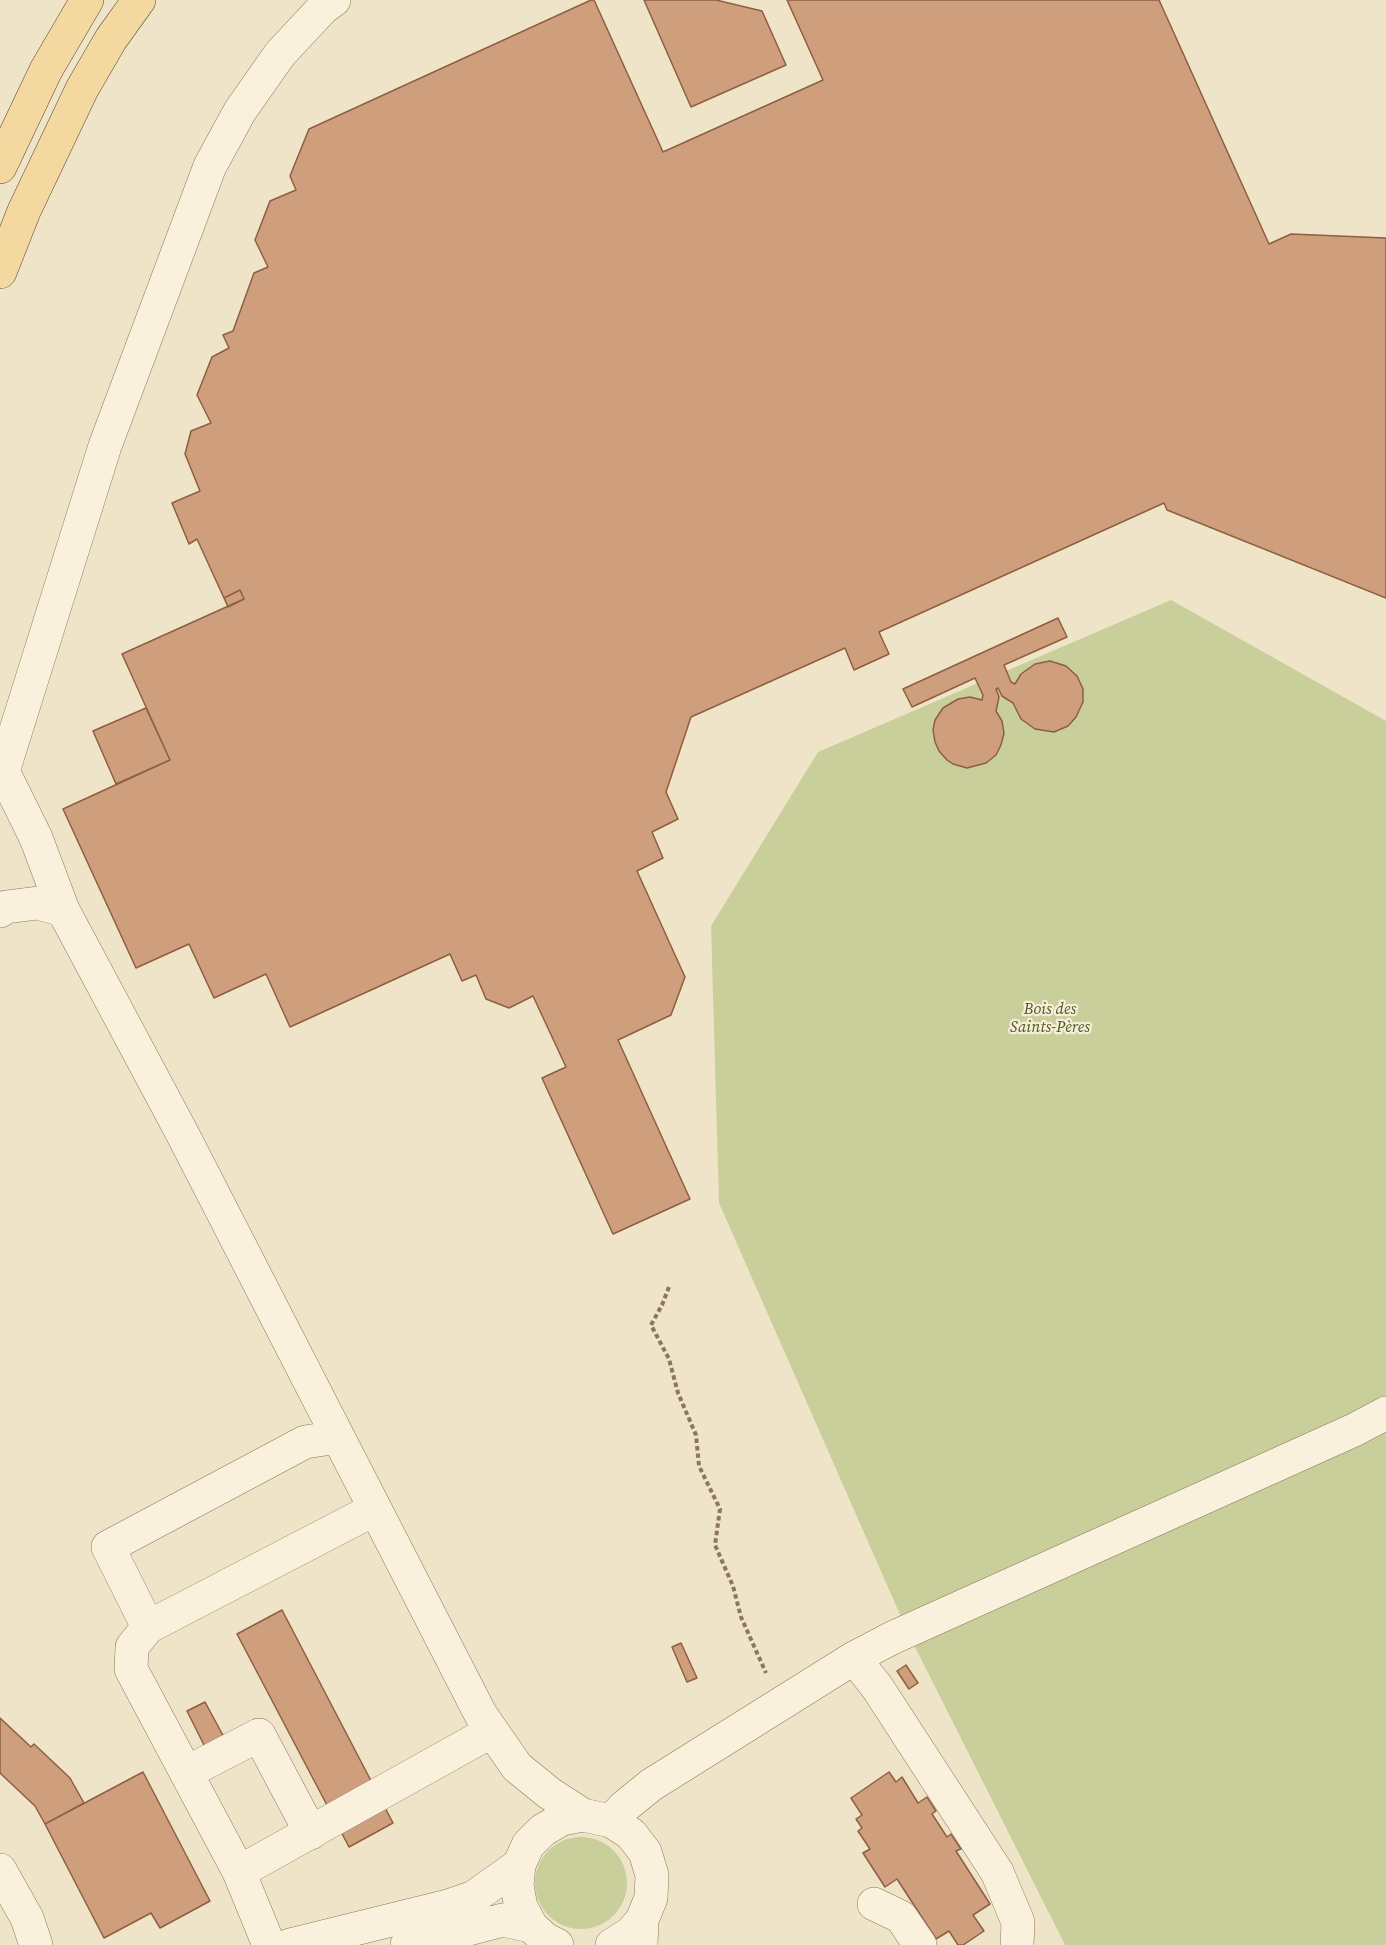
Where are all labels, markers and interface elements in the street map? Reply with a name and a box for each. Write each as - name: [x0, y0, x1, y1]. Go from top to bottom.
- park label: Bois des Saints-Pères: [1010, 1000, 1090, 1038]

